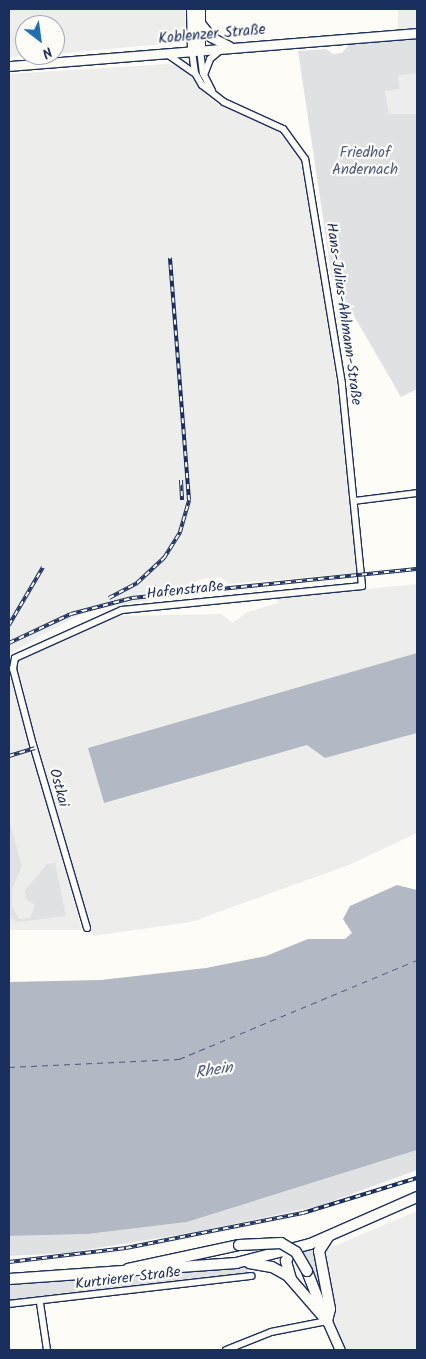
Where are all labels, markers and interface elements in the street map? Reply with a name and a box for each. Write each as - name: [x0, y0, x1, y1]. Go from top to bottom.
- north arrow: [15, 15, 65, 65]
- street label: Koblenzer Straße: [158, 21, 266, 49]
- text: N: [38, 40, 56, 64]
- park label: Friedhof Andernach: [332, 144, 398, 179]
- street label: Hans-Julius-Ahlmann-Straße: [321, 221, 365, 407]
- street label: Hafenstraße: [146, 578, 224, 604]
- street label: Ostkai: [44, 767, 72, 809]
- water label: Rhein: [194, 1059, 234, 1083]
- street label: Kurtrierer Straße: [74, 1264, 182, 1294]

